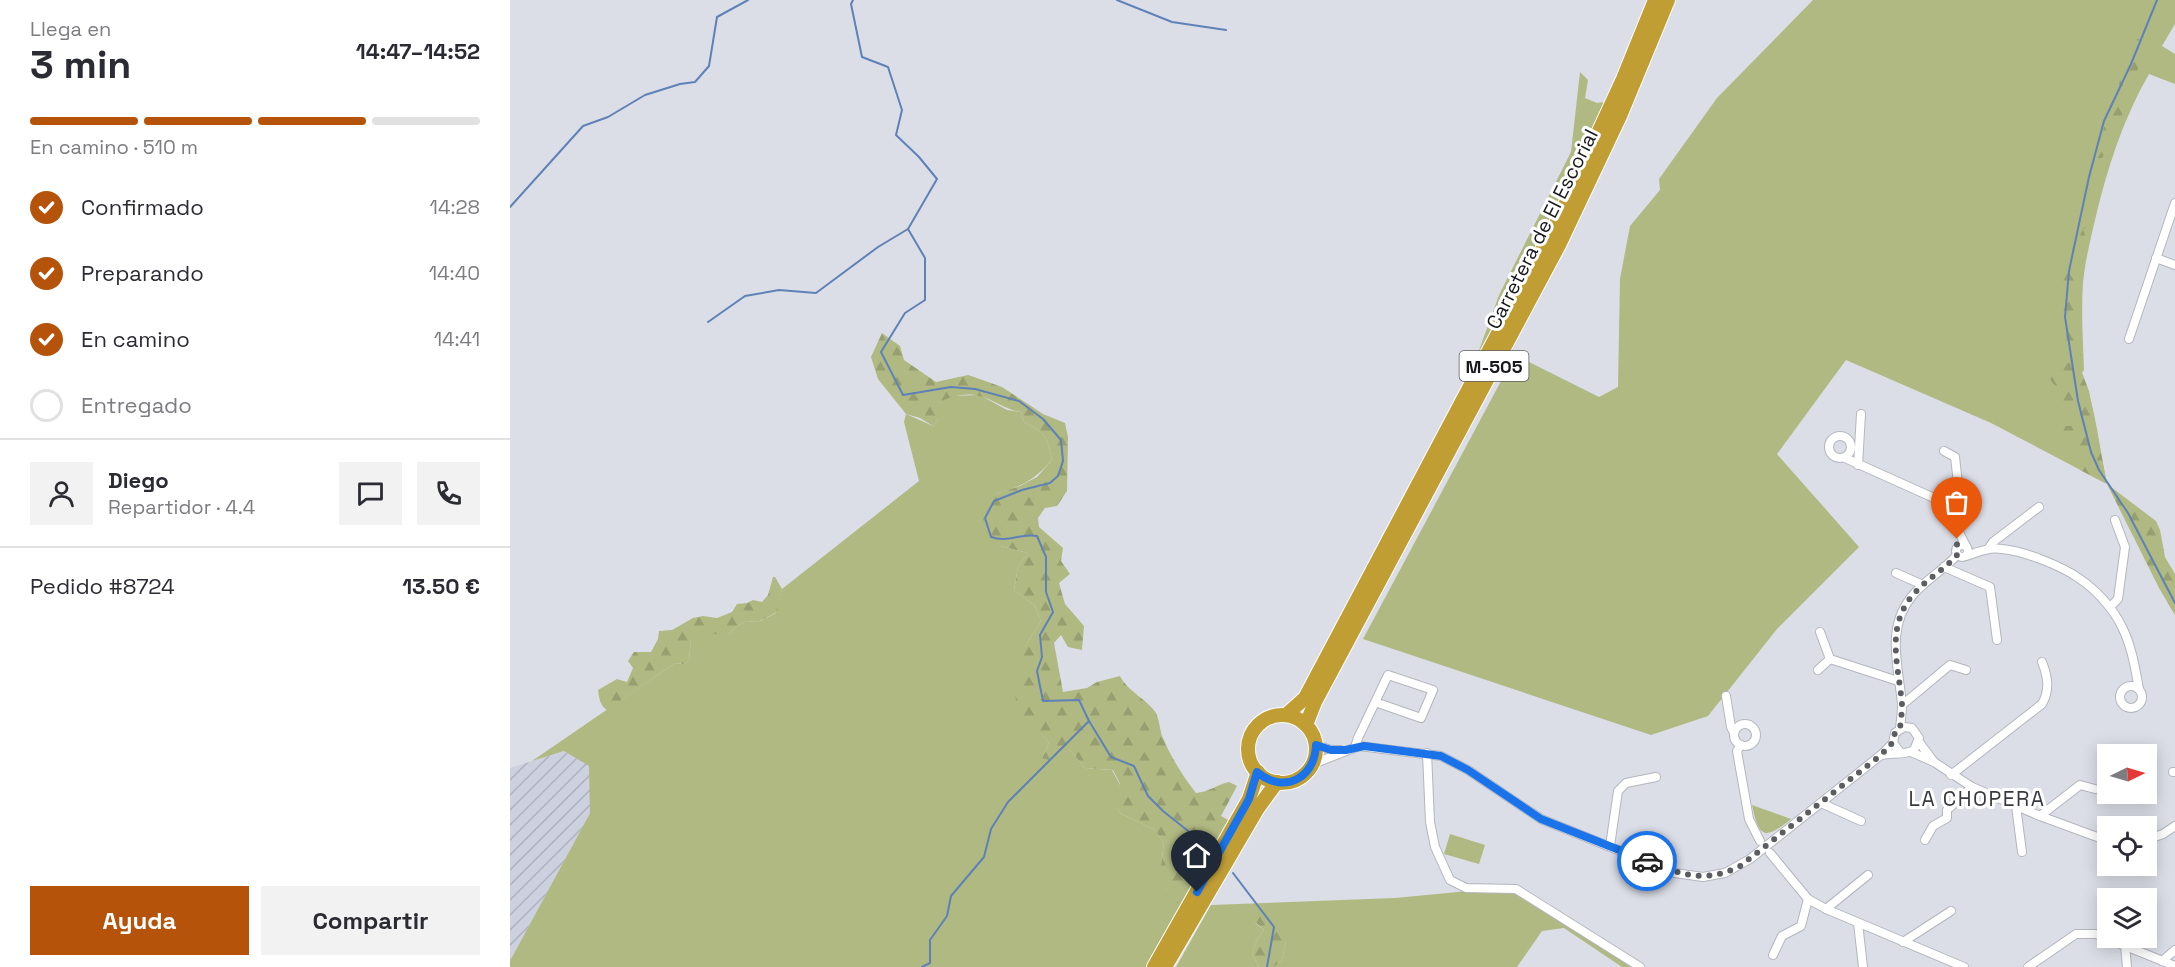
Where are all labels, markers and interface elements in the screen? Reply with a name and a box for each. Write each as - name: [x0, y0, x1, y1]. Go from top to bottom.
- text: Llega en: [30, 16, 111, 42]
- text: 14:47–14:52: [356, 37, 480, 65]
- text: 3 min: [30, 40, 131, 89]
- street label: Carretera de El Escorial: [1480, 125, 1604, 333]
- text: En camino · 510 m: [30, 134, 198, 160]
- icon: check: [30, 191, 63, 224]
- text: Confirmado: [81, 193, 204, 221]
- text: 14:28: [430, 194, 480, 220]
- icon: check: [30, 257, 63, 290]
- text: Preparando: [81, 259, 204, 287]
- text: 14:40: [429, 260, 480, 286]
- icon: check: [30, 323, 63, 356]
- text: En camino: [81, 325, 190, 353]
- text: 14:41: [434, 326, 480, 352]
- road number: M-505: [1460, 351, 1528, 381]
- text: Entregado: [81, 391, 192, 419]
- button: person: [30, 462, 93, 525]
- button: chat: [339, 462, 402, 525]
- button: phone: [417, 462, 480, 525]
- text: Diego: [108, 466, 169, 494]
- pin: [1931, 477, 1982, 539]
- icon: bag: [1940, 486, 1973, 519]
- text: Repartidor · 4.4: [108, 494, 255, 520]
- text: Pedido #8724: [30, 572, 175, 600]
- text: 13.50 €: [402, 572, 480, 600]
- north arrow: [2097, 744, 2157, 804]
- map controls: [2097, 744, 2157, 948]
- district label: LA CHOPERA: [1908, 785, 2046, 812]
- button: locate: [2097, 816, 2157, 876]
- pin: [1171, 830, 1222, 892]
- courier: [1617, 831, 1677, 891]
- icon: home: [1180, 839, 1213, 872]
- icon: car: [1631, 845, 1664, 878]
- button: Ayuda: [30, 886, 249, 955]
- button: Compartir: [261, 886, 480, 955]
- button: layers: [2097, 888, 2157, 948]

